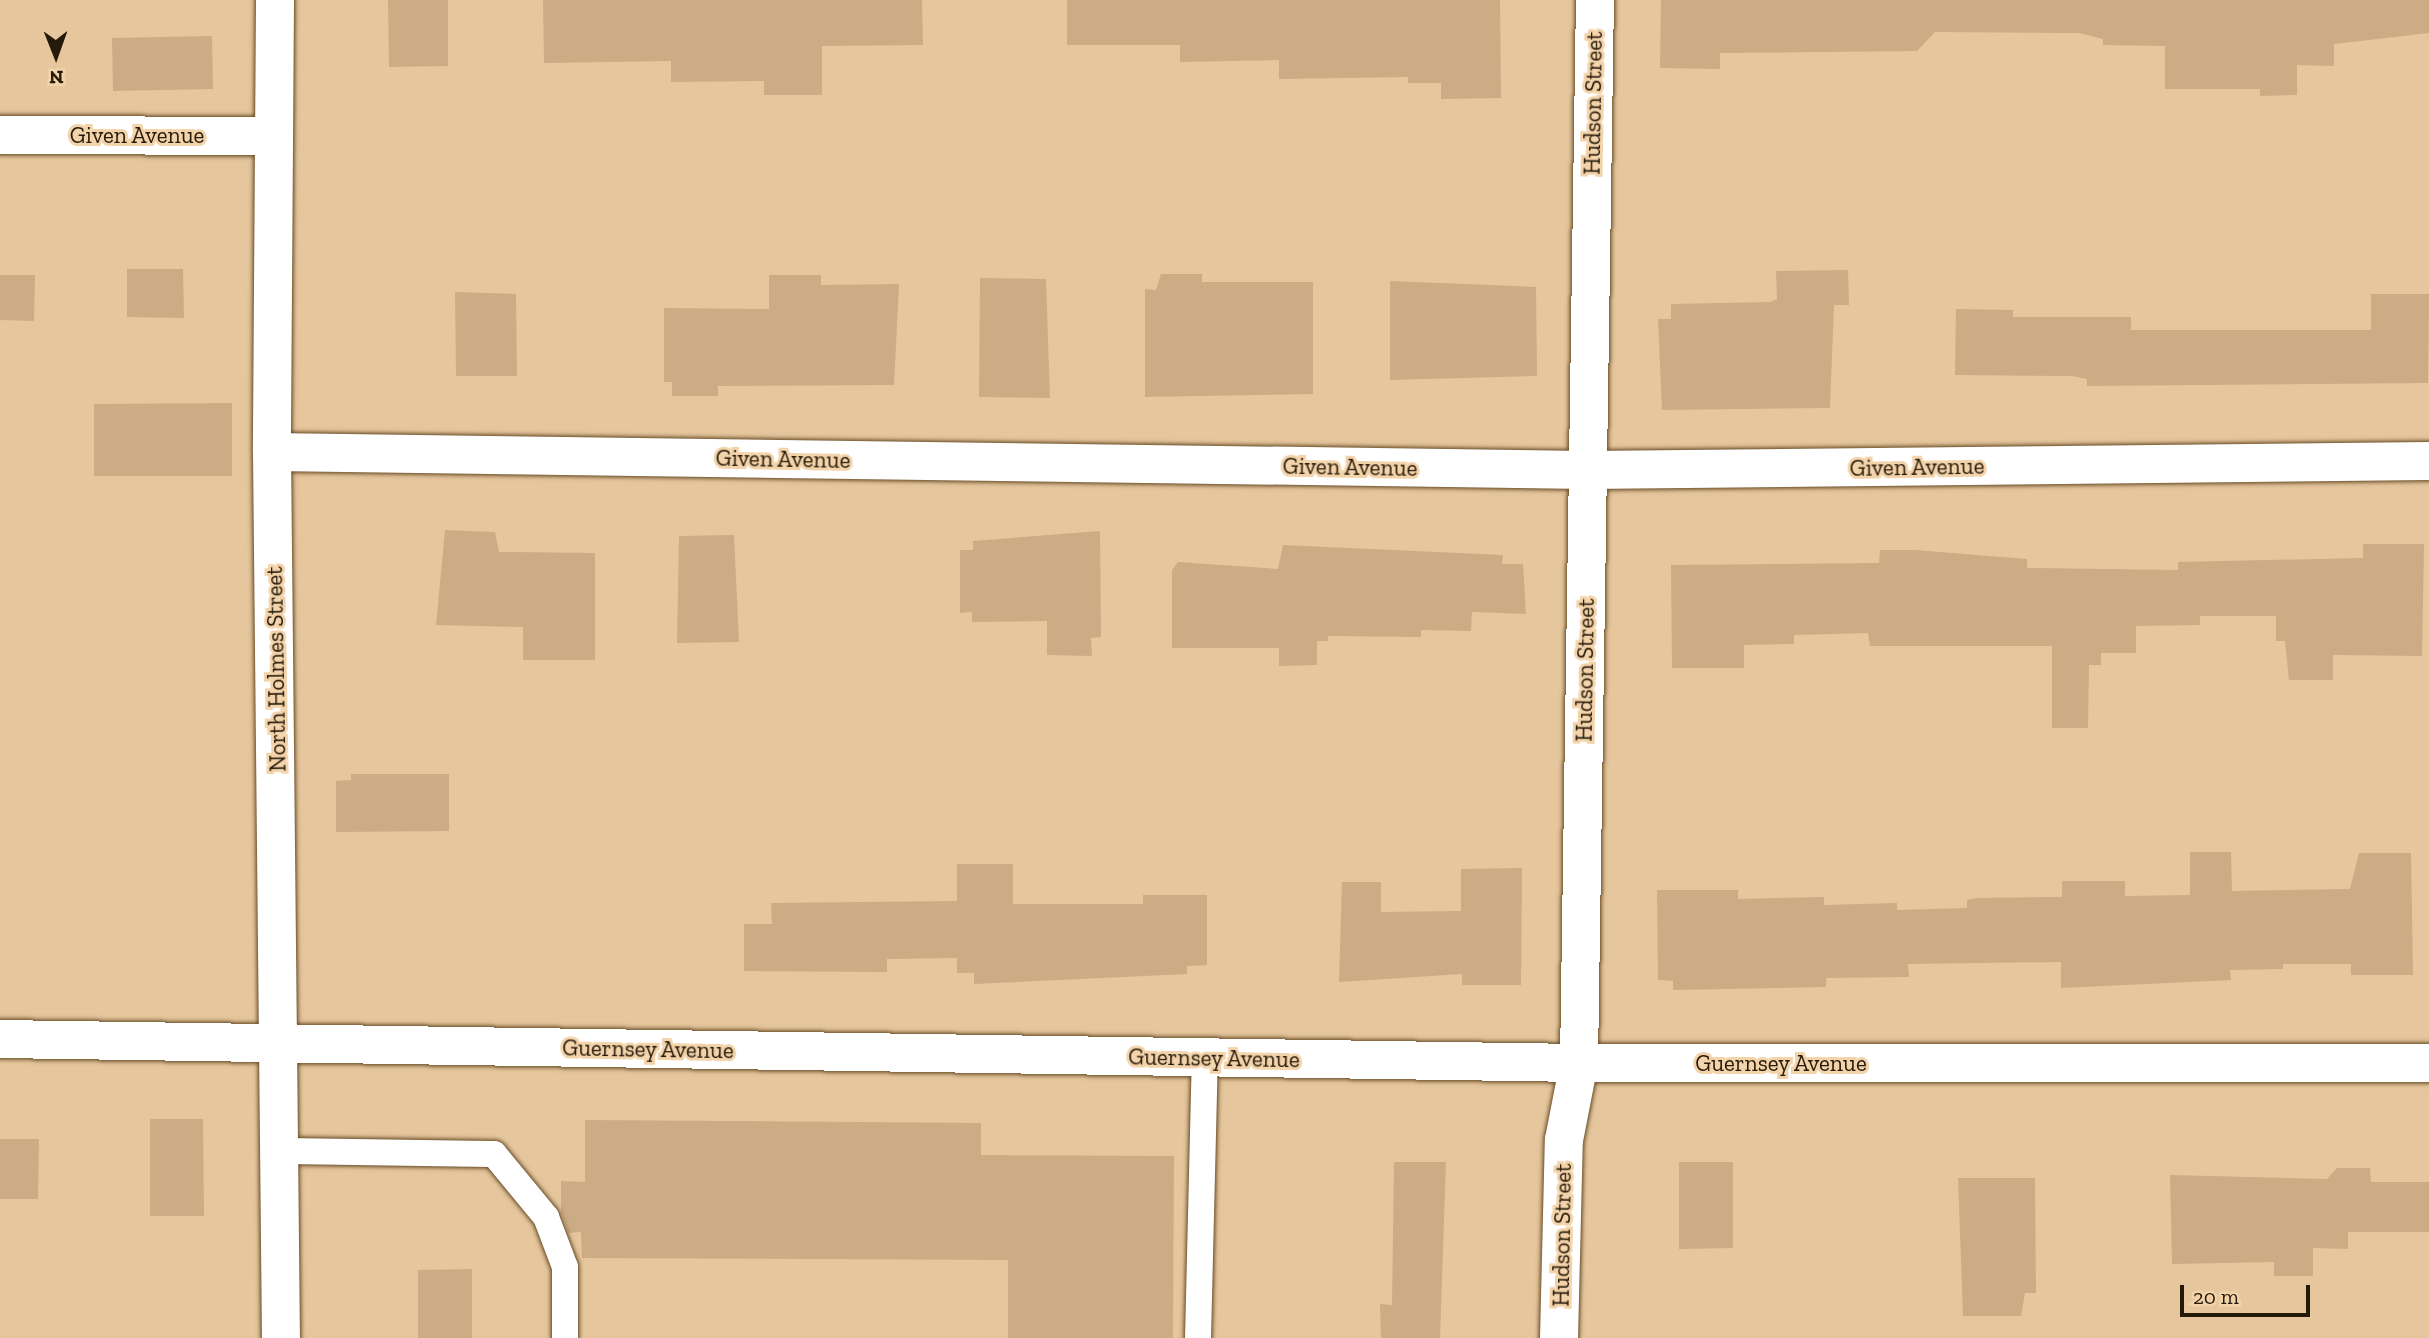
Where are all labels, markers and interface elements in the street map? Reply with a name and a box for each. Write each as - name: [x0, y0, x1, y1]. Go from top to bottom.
- north arrow: [21, 21, 91, 91]
- street label: Hudson Street: [1578, 31, 1608, 175]
- text: N: [49, 66, 64, 89]
- street label: Given Avenue: [69, 121, 205, 149]
- street label: Given Avenue: [715, 444, 851, 474]
- street label: Given Avenue: [1282, 452, 1418, 482]
- street label: Given Avenue: [1849, 452, 1985, 482]
- street label: North Holmes Street: [260, 566, 292, 772]
- street label: Hudson Street: [1570, 598, 1600, 742]
- street label: Guernsey Avenue: [561, 1034, 735, 1064]
- street label: Guernsey Avenue: [1127, 1043, 1301, 1073]
- street label: Guernsey Avenue: [1695, 1049, 1867, 1077]
- street label: Hudson Street: [1547, 1163, 1577, 1307]
- scale bar: [2184, 1272, 2314, 1316]
- text: 20 m: [2193, 1284, 2239, 1309]

